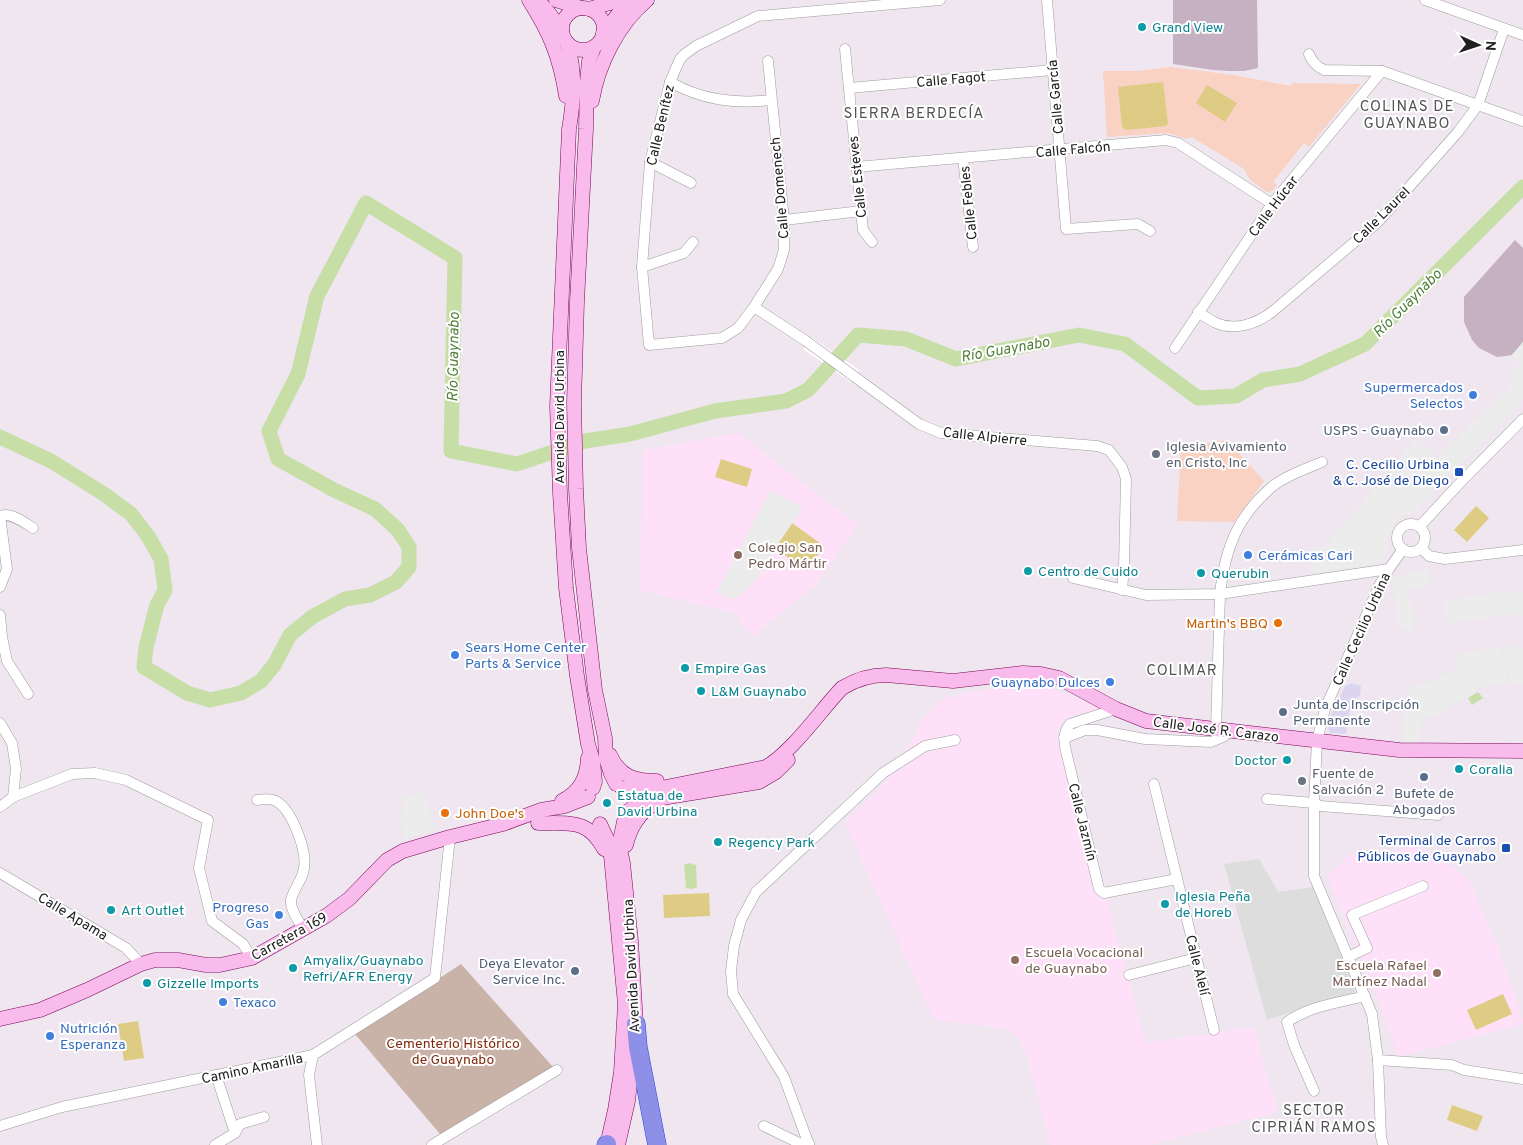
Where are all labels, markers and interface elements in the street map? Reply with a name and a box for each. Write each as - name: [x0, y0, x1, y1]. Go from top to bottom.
- place label: Grand View: [1152, 20, 1223, 37]
- north arrow: [1453, 20, 1503, 70]
- marker: Grand View: [1136, 21, 1148, 33]
- text: N: [1481, 40, 1498, 51]
- street label: Calle García: [1045, 59, 1068, 135]
- street label: Calle Fagot: [916, 69, 987, 92]
- street label: Calle Benítez: [644, 83, 679, 168]
- district label: COLINAS DE GUAYNABO: [1360, 98, 1454, 134]
- district label: SIERRA BERDECÍA: [844, 104, 984, 124]
- street label: Calle Esteves: [846, 135, 871, 219]
- street label: Calle Domenech: [768, 136, 793, 240]
- street label: Calle Falcón: [1035, 139, 1111, 162]
- street label: Calle Febles: [957, 165, 982, 241]
- street label: Calle Húcar: [1246, 173, 1303, 241]
- street label: Calle Laurel: [1350, 184, 1414, 248]
- water label: Río Guaynabo: [1370, 266, 1447, 343]
- water label: Río Guaynabo: [444, 312, 465, 402]
- water label: Río Guaynabo: [959, 333, 1051, 368]
- street label: Avenida David Urbina: [552, 350, 569, 484]
- place label: Supermercados Selectos: [1364, 380, 1463, 413]
- marker: Supermercados Selectos: [1467, 389, 1479, 401]
- place label: USPS - Guaynabo: [1323, 423, 1434, 440]
- marker: USPS - Guaynabo: [1438, 424, 1450, 436]
- street label: Calle Alpierre: [942, 425, 1028, 450]
- place label: Iglesia Avivamiento en Cristo, Inc: [1166, 439, 1287, 472]
- marker: Iglesia Avivamiento en Cristo, Inc: [1150, 448, 1162, 460]
- place label: C. Cecilio Urbina & C. José de Diego: [1333, 457, 1449, 490]
- marker: C. Cecilio Urbina & C. José de Diego: [1453, 466, 1465, 478]
- place label: Colegio San Pedro Mártir: [748, 540, 828, 573]
- place label: Cerámicas Cari: [1258, 548, 1353, 565]
- marker: Colegio San Pedro Mártir: [732, 549, 744, 561]
- marker: Cerámicas Cari: [1242, 549, 1254, 561]
- place label: Centro de Cuido: [1038, 564, 1138, 581]
- marker: Centro de Cuido: [1022, 565, 1034, 577]
- place label: Querubin: [1211, 566, 1269, 583]
- marker: Querubin: [1195, 567, 1207, 579]
- street label: Calle Cecilio Urbina: [1330, 570, 1395, 689]
- place label: Martin's BBQ: [1186, 616, 1268, 633]
- marker: Martin's BBQ: [1272, 617, 1284, 629]
- place label: Sears Home Center Parts & Service: [465, 640, 587, 673]
- marker: Sears Home Center Parts & Service: [449, 649, 461, 661]
- place label: Empire Gas: [695, 661, 766, 678]
- marker: Empire Gas: [679, 662, 691, 674]
- district label: COLIMAR: [1146, 662, 1218, 681]
- place label: Guaynabo Dulces: [991, 675, 1100, 692]
- marker: Guaynabo Dulces: [1104, 676, 1116, 688]
- place label: L&M Guaynabo: [711, 684, 807, 701]
- marker: L&M Guaynabo: [695, 685, 707, 697]
- place label: Junta de Inscripción Permanente: [1293, 697, 1419, 730]
- marker: Junta de Inscripción Permanente: [1277, 706, 1289, 718]
- street label: Calle José R. Carazo: [1152, 714, 1280, 747]
- place label: Doctor: [1234, 753, 1278, 770]
- marker: Doctor: [1281, 754, 1293, 766]
- place label: Coralia: [1469, 762, 1513, 779]
- marker: Coralia: [1453, 763, 1465, 775]
- place label: Fuente de Salvación 2: [1312, 766, 1384, 799]
- marker: Bufete de Abogados: [1418, 771, 1430, 783]
- marker: Fuente de Salvación 2: [1296, 775, 1308, 787]
- street label: Calle Jazmín: [1064, 782, 1099, 863]
- place label: Bufete de Abogados: [1392, 786, 1456, 819]
- place label: Estatua de David Urbina: [617, 788, 697, 821]
- marker: Estatua de David Urbina: [601, 797, 613, 809]
- place label: John Doe's: [455, 806, 524, 823]
- marker: John Doe's: [439, 807, 451, 819]
- place label: Terminal de Carros Públicos de Guaynabo: [1357, 833, 1496, 866]
- place label: Regency Park: [728, 835, 815, 852]
- marker: Regency Park: [712, 836, 724, 848]
- marker: Terminal de Carros Públicos de Guaynabo: [1500, 842, 1512, 854]
- place label: Iglesia Peña de Horeb: [1175, 889, 1250, 922]
- street label: Calle Apama: [34, 890, 110, 945]
- marker: Iglesia Peña de Horeb: [1159, 898, 1171, 910]
- street label: Avenida David Urbina: [621, 899, 644, 1033]
- place label: Progreso Gas: [212, 900, 269, 933]
- place label: Art Outlet: [121, 903, 184, 920]
- marker: Art Outlet: [105, 904, 117, 916]
- street label: Carretera 169: [249, 909, 331, 965]
- marker: Progreso Gas: [273, 909, 285, 921]
- street label: Calle Alelí: [1181, 933, 1213, 999]
- place label: Escuela Vocacional de Guaynabo: [1025, 945, 1143, 978]
- place label: Amyalix/Guaynabo Refri/AFR Energy: [303, 953, 424, 986]
- marker: Escuela Vocacional de Guaynabo: [1009, 954, 1021, 966]
- place label: Deya Elevator Service Inc.: [479, 956, 566, 989]
- place label: Escuela Rafael Martínez Nadal: [1332, 958, 1427, 991]
- marker: Amyalix/Guaynabo Refri/AFR Energy: [287, 962, 299, 974]
- marker: Deya Elevator Service Inc.: [569, 965, 581, 977]
- marker: Escuela Rafael Martínez Nadal: [1431, 967, 1443, 979]
- place label: Gizzelle Imports: [157, 976, 259, 993]
- marker: Gizzelle Imports: [141, 977, 153, 989]
- place label: Texaco: [233, 995, 277, 1012]
- marker: Texaco: [217, 996, 229, 1008]
- place label: Nutrición Esperanza: [60, 1021, 126, 1054]
- marker: Nutrición Esperanza: [44, 1030, 56, 1042]
- park label: Cementerio Histórico de Guaynabo: [386, 1036, 520, 1069]
- street label: Camino Amarilla: [200, 1050, 305, 1089]
- district label: SECTOR CIPRIÁN RAMOS: [1251, 1102, 1377, 1138]

